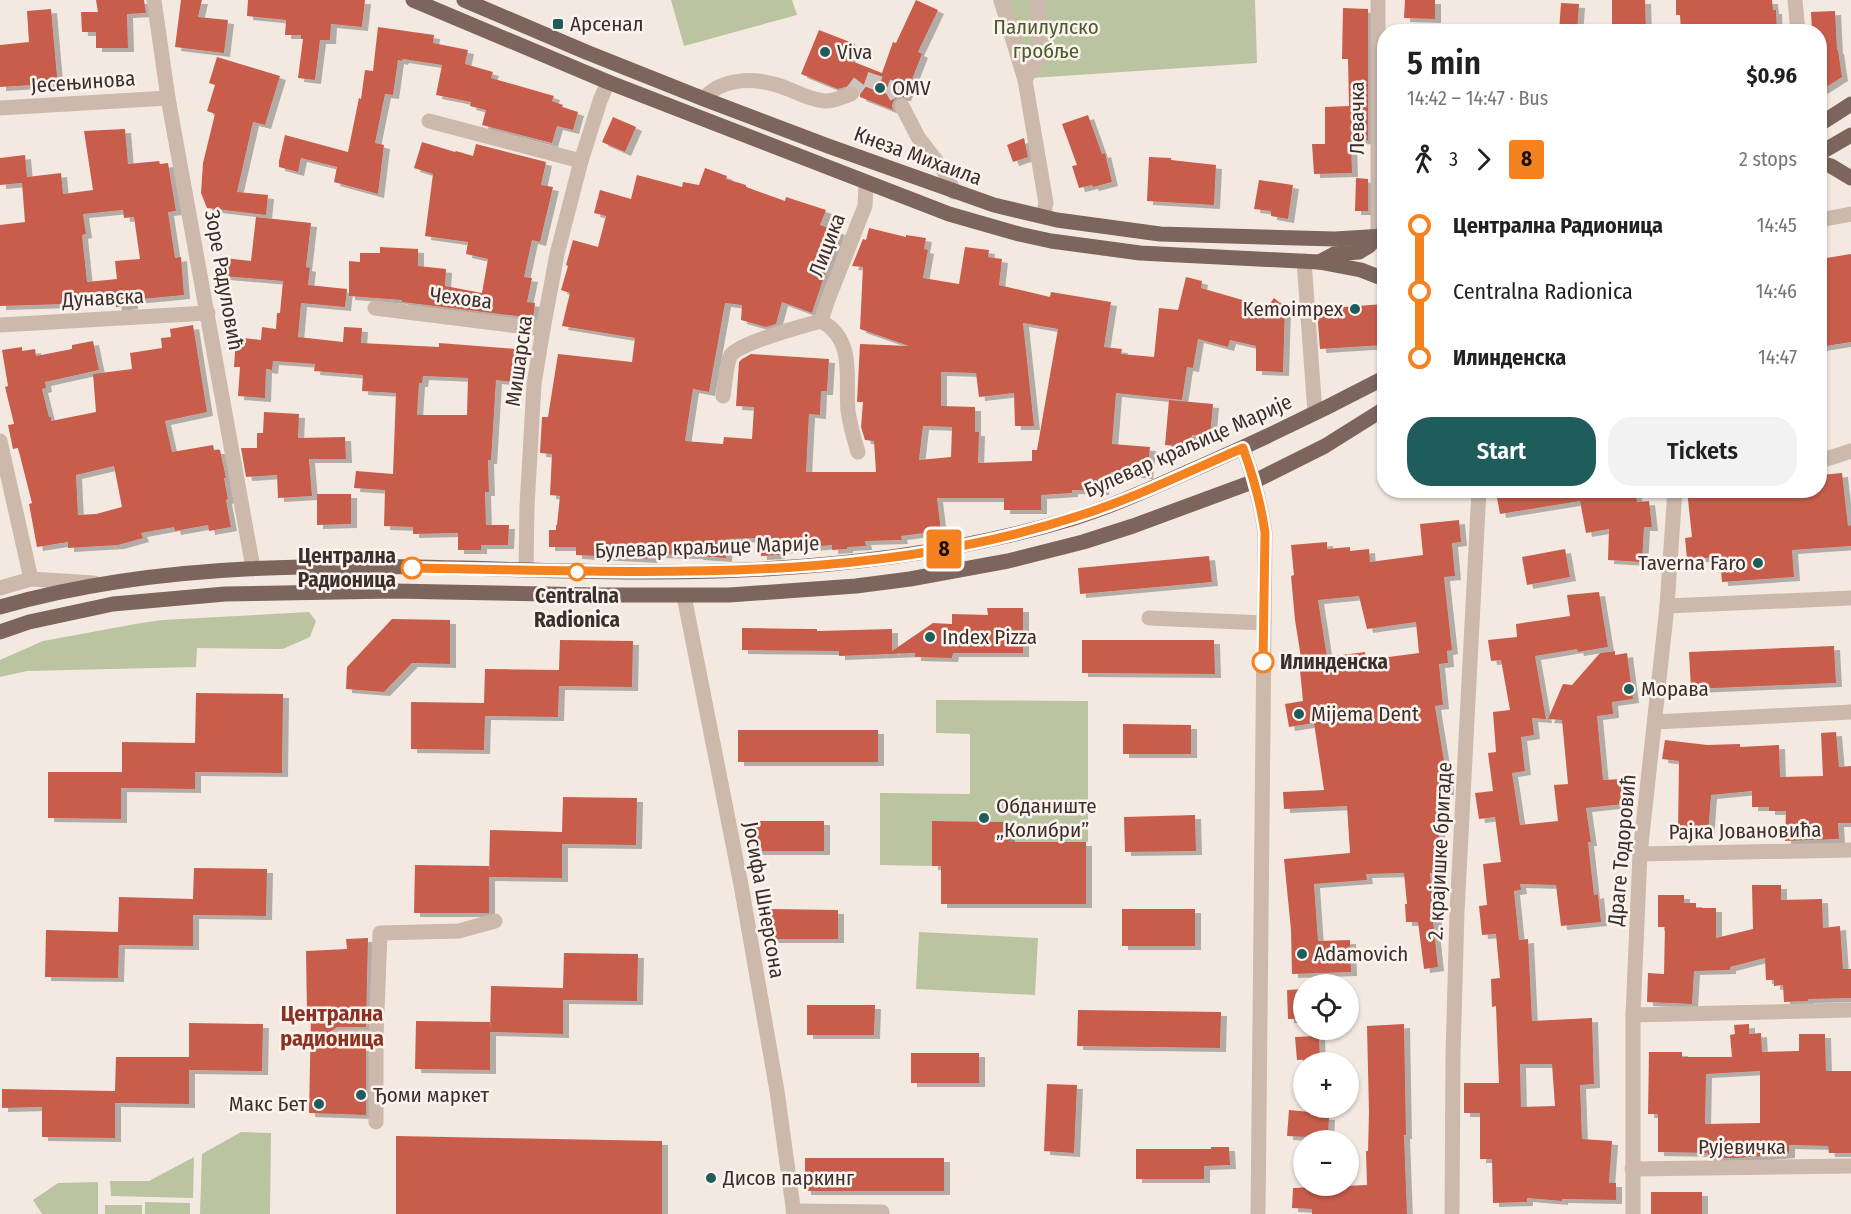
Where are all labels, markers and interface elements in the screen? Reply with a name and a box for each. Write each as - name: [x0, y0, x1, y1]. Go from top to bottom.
- place label: Арсенал: [570, 11, 643, 37]
- park label: Палилулско гробље: [993, 14, 1099, 64]
- marker: Арсенал: [551, 17, 565, 31]
- place label: Viva: [837, 39, 872, 65]
- text: 5 min: [1407, 43, 1481, 83]
- marker: Viva: [818, 45, 832, 59]
- text: $0.96: [1747, 62, 1797, 89]
- street label: Јесењинова: [30, 65, 136, 99]
- place label: OMV: [892, 75, 931, 101]
- marker: OMV: [873, 81, 887, 95]
- street label: Левачка: [1344, 81, 1370, 155]
- text: 14:42 – 14:47 · Bus: [1407, 86, 1548, 110]
- street label: Кнеза Михаила: [850, 121, 986, 191]
- icon: walk: [1407, 143, 1440, 176]
- icon: forward: [1467, 143, 1500, 176]
- text: 8: [1521, 146, 1532, 172]
- text: 3: [1449, 147, 1458, 171]
- text: 2 stops: [1739, 147, 1797, 171]
- street label: Зоре Радуловић: [199, 208, 249, 352]
- street label: Лицика: [803, 210, 851, 280]
- text: Централна Радионица: [1453, 212, 1663, 239]
- text: 14:45: [1757, 213, 1797, 237]
- text: Centralna Radionica: [1453, 278, 1633, 305]
- text: 14:46: [1756, 279, 1797, 303]
- street label: Чехова: [428, 281, 494, 315]
- street label: Дунавска: [61, 283, 144, 313]
- place label: Kemoimpex: [1243, 296, 1344, 322]
- marker: Kemoimpex: [1348, 302, 1362, 316]
- street label: Мишарска: [500, 314, 538, 408]
- text: Илинденска: [1453, 344, 1566, 371]
- text: 14:47: [1758, 345, 1797, 369]
- street label: Булевар краљице Марије: [1080, 388, 1296, 504]
- button: Start: [1407, 417, 1596, 486]
- button: Tickets: [1608, 417, 1797, 486]
- street label: Булевар краљице Марије: [594, 530, 820, 564]
- line badge: 8: [924, 530, 964, 568]
- text: 8: [938, 536, 950, 562]
- place label: Централна Радионица: [298, 543, 396, 593]
- place label: Taverna Faro: [1638, 550, 1746, 576]
- marker: Taverna Faro: [1751, 556, 1765, 570]
- marker: Централна Радионица: [401, 557, 423, 579]
- marker: Centralna Radionica: [568, 563, 586, 581]
- place label: Centralna Radionica: [534, 583, 620, 633]
- place label: Index Pizza: [942, 624, 1037, 650]
- marker: Index Pizza: [923, 630, 937, 644]
- place label: Илинденска: [1280, 649, 1388, 675]
- marker: Илинденска: [1252, 651, 1274, 673]
- place label: Морава: [1641, 676, 1709, 702]
- marker: Морава: [1622, 682, 1636, 696]
- place label: Mijema Dent: [1311, 701, 1419, 727]
- marker: Mijema Dent: [1292, 707, 1306, 721]
- street label: 2. крајишке бригаде: [1422, 761, 1458, 941]
- street label: Драге Тодоровић: [1602, 773, 1642, 928]
- place label: Обданиште „Колибри”: [996, 793, 1097, 843]
- marker: Обданиште „Колибри”: [977, 811, 991, 825]
- street label: Рајка Јовановића: [1668, 817, 1822, 845]
- street label: Јосифа Шнерсона: [737, 820, 791, 980]
- place label: Adamovich: [1314, 941, 1408, 967]
- marker: Adamovich: [1295, 947, 1309, 961]
- map controls: [1293, 974, 1359, 1196]
- button: locate: [1293, 974, 1359, 1040]
- district label: Централна радионица: [280, 1000, 384, 1052]
- button: +: [1293, 1052, 1359, 1118]
- place label: Ђоми маркет: [373, 1082, 489, 1108]
- marker: Ђоми маркет: [354, 1088, 368, 1102]
- place label: Макс Бет: [229, 1091, 307, 1117]
- marker: Макс Бет: [312, 1097, 326, 1111]
- button: −: [1293, 1130, 1359, 1196]
- street label: Рујевичка: [1698, 1134, 1786, 1160]
- place label: Дисов паркинг: [722, 1165, 855, 1191]
- marker: Дисов паркинг: [704, 1171, 718, 1185]

